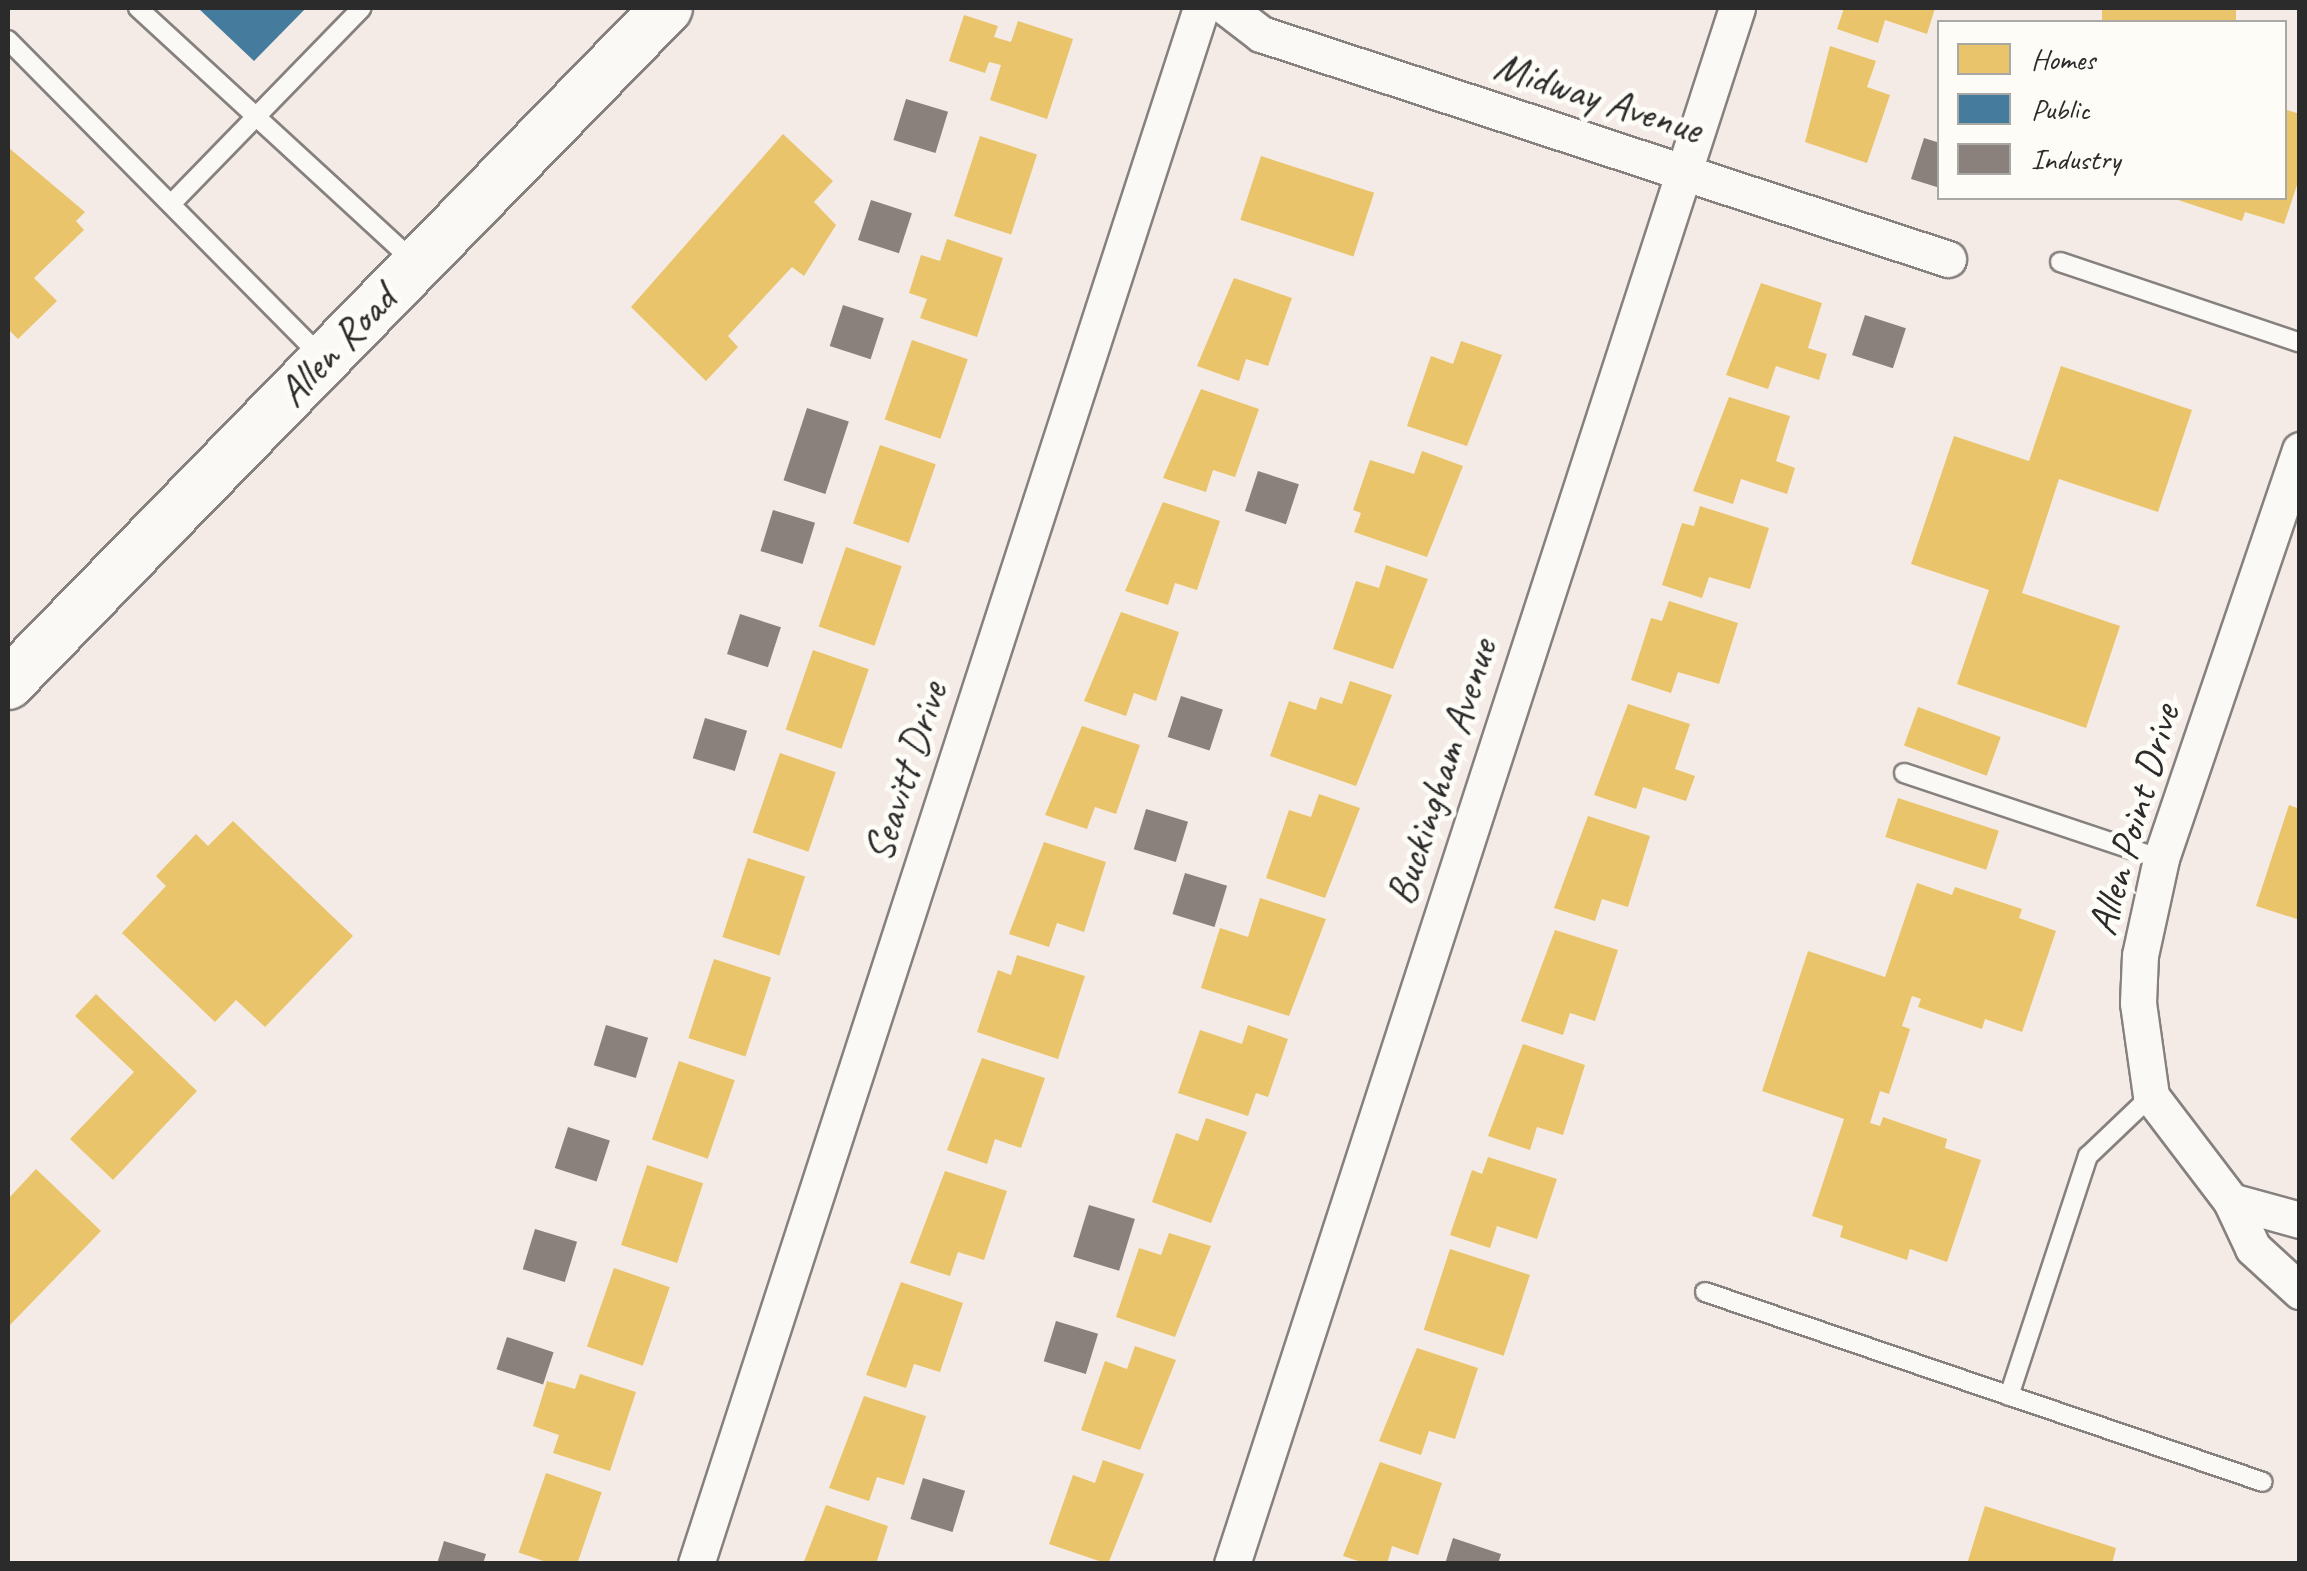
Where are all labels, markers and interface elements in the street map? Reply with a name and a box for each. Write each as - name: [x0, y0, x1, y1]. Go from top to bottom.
- legend: [1937, 20, 2287, 200]
- text: Homes: [2031, 40, 2095, 78]
- street label: Midway Avenue: [1488, 41, 1708, 155]
- text: Public: [2031, 90, 2090, 128]
- text: Industry: [2031, 140, 2120, 178]
- street label: Allen Road: [267, 275, 407, 417]
- street label: Buckingham Avenue: [1375, 633, 1509, 911]
- street label: Seavitt Drive: [853, 676, 959, 868]
- street label: Allen Point Drive: [2077, 699, 2191, 941]

